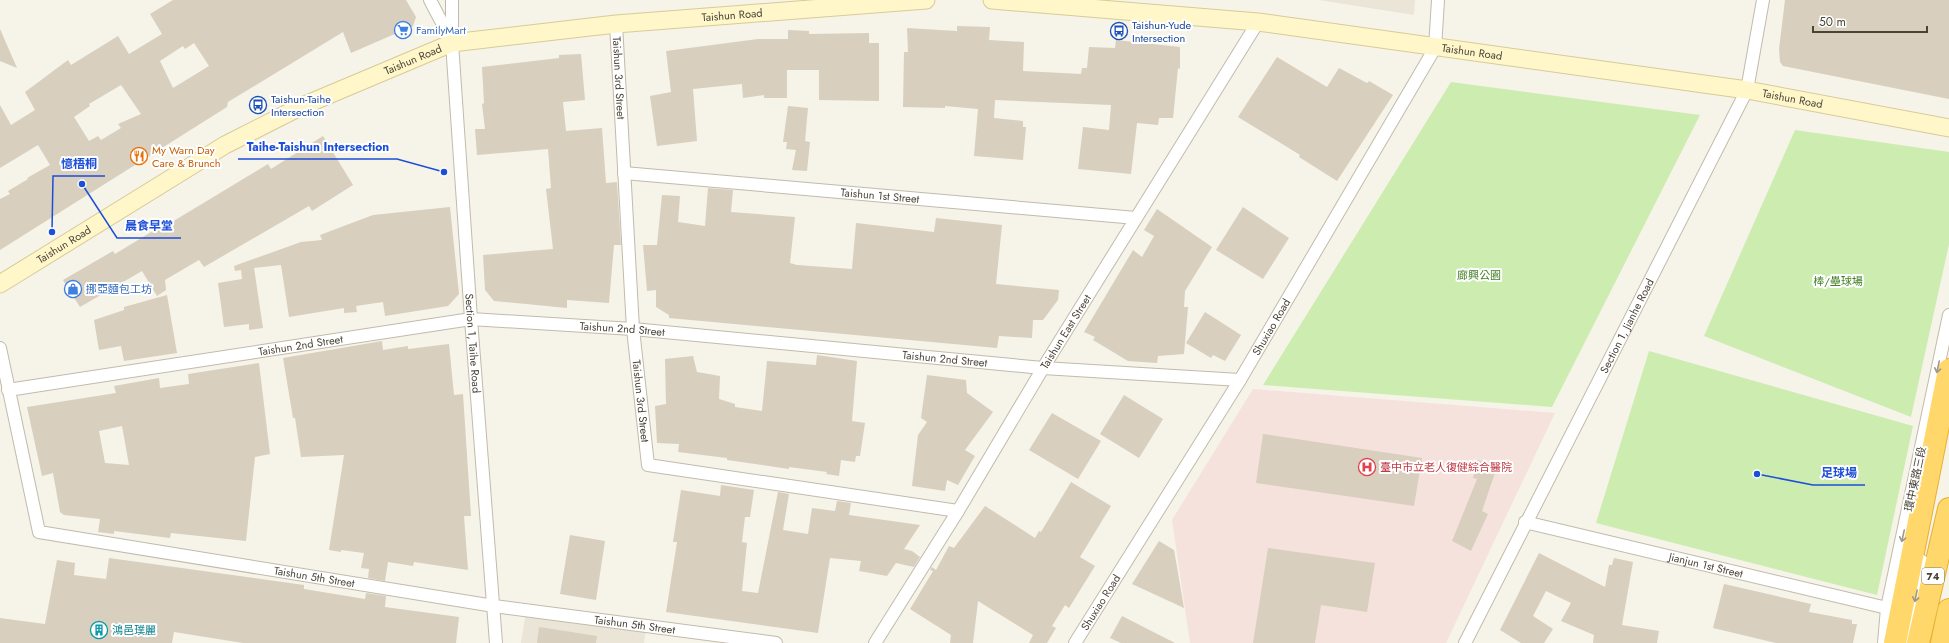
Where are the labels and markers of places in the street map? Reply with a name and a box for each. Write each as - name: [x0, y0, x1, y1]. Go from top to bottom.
- place label: Taishun-Yude Intersection: [1132, 17, 1192, 46]
- supermarket icon: FamilyMart: [393, 20, 413, 40]
- bus stop icon: Taishun-Yude Intersection: [1109, 21, 1129, 41]
- place label: FamilyMart: [416, 22, 466, 38]
- place label: Taishun-Taihe Intersection: [271, 91, 331, 120]
- bus stop icon: Taishun-Taihe Intersection: [248, 95, 268, 115]
- callout: Taihe-Taishun Intersection: [238, 135, 397, 159]
- place label: My Warn Day Care & Brunch: [152, 142, 221, 171]
- restaurant icon: My Warn Day Care & Brunch: [129, 146, 149, 166]
- callout: 憶梧桐: [53, 152, 105, 176]
- callout: 晨食早堂: [117, 214, 181, 238]
- shop icon: 挪亞麵包工坊: [63, 279, 83, 299]
- place label: 挪亞麵包工坊: [86, 281, 152, 297]
- hospital icon: 臺中市立老人復健綜合醫院: [1357, 457, 1377, 477]
- place label: 臺中市立老人復健綜合醫院: [1380, 459, 1512, 475]
- callout: 足球場: [1813, 461, 1865, 485]
- building icon: 鴻邑璞麗: [89, 620, 109, 640]
- place label: 鴻邑璞麗: [112, 622, 156, 638]

